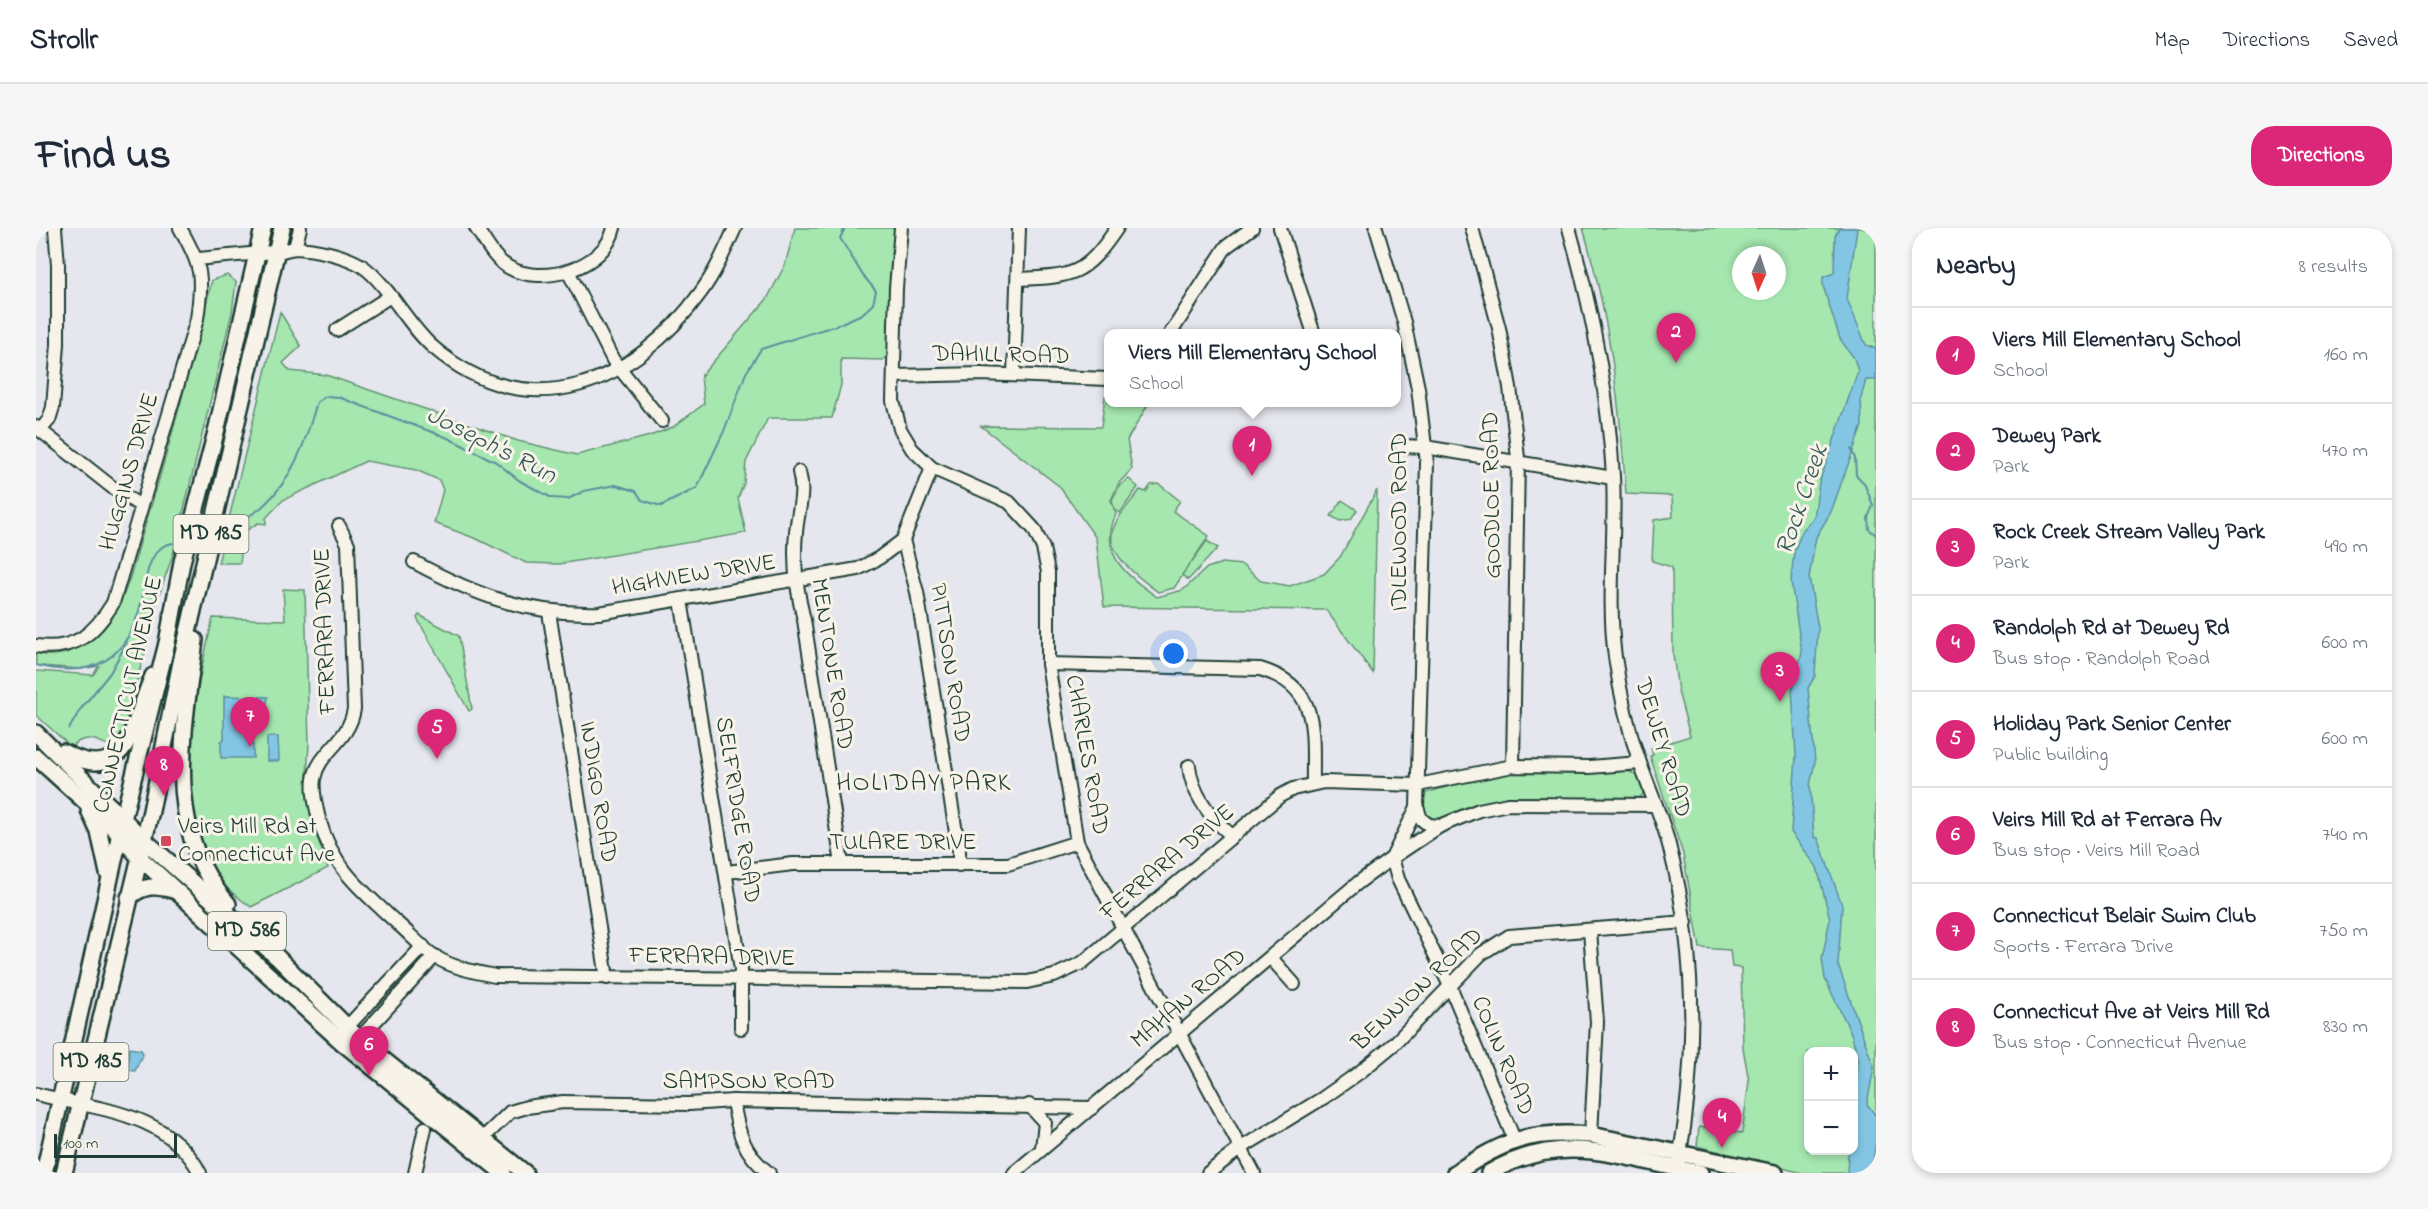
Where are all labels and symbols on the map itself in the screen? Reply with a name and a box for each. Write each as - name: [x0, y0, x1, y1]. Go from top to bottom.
- north arrow: [1732, 246, 1786, 300]
- pin: 2: [1656, 314, 1696, 363]
- street label: DAHILL ROAD: [931, 337, 1070, 375]
- street label: HUGGINS DRIVE: [91, 389, 169, 555]
- water label: Joseph's Run: [419, 397, 564, 496]
- street label: GOODLOE ROAD: [1474, 411, 1512, 579]
- pin: 1: [1232, 426, 1272, 476]
- street label: IDLEWOOD ROAD: [1383, 433, 1418, 611]
- water label: Rock Creek: [1766, 438, 1840, 560]
- road number: MD 185: [174, 515, 249, 553]
- street label: HIGHVIEW DRIVE: [610, 546, 778, 606]
- street label: FERRARA DRIVE: [306, 547, 346, 716]
- street label: CONNECTICUT AVENUE: [85, 573, 173, 817]
- street label: MENTONE ROAD: [800, 576, 862, 752]
- street label: PITTSON ROAD: [919, 581, 979, 745]
- your location: [1159, 639, 1188, 668]
- pin: 3: [1760, 652, 1800, 702]
- street label: CHARLES ROAD: [1055, 672, 1117, 838]
- street label: DEWEY ROAD: [1624, 673, 1700, 822]
- pin: 7: [230, 698, 270, 747]
- pin: 5: [418, 710, 456, 759]
- street label: SELFRIDGE ROAD: [705, 714, 769, 906]
- street label: INDIGO ROAD: [569, 719, 625, 865]
- pin: 8: [144, 746, 184, 796]
- district label: HOLIDAY PARK: [836, 765, 1012, 803]
- street label: FERRARA DRIVE: [1092, 796, 1243, 931]
- place label: Veirs Mill Rd at Connecticut Ave: [177, 810, 335, 873]
- street label: TULARE DRIVE: [829, 826, 977, 861]
- marker: Veirs Mill Rd at Connecticut Ave: [159, 834, 173, 848]
- road number: MD 586: [208, 912, 286, 950]
- street label: BENNION ROAD: [1344, 920, 1492, 1061]
- street label: FERRARA DRIVE: [628, 939, 795, 977]
- street label: MAHAN ROAD: [1123, 940, 1255, 1058]
- street label: COLIN ROAD: [1461, 991, 1543, 1121]
- pin: 6: [350, 1026, 388, 1076]
- road number: MD 185: [53, 1043, 128, 1081]
- street label: SAMPSON ROAD: [663, 1065, 835, 1100]
- pin: 4: [1702, 1098, 1742, 1148]
- scale bar: [54, 1131, 177, 1158]

